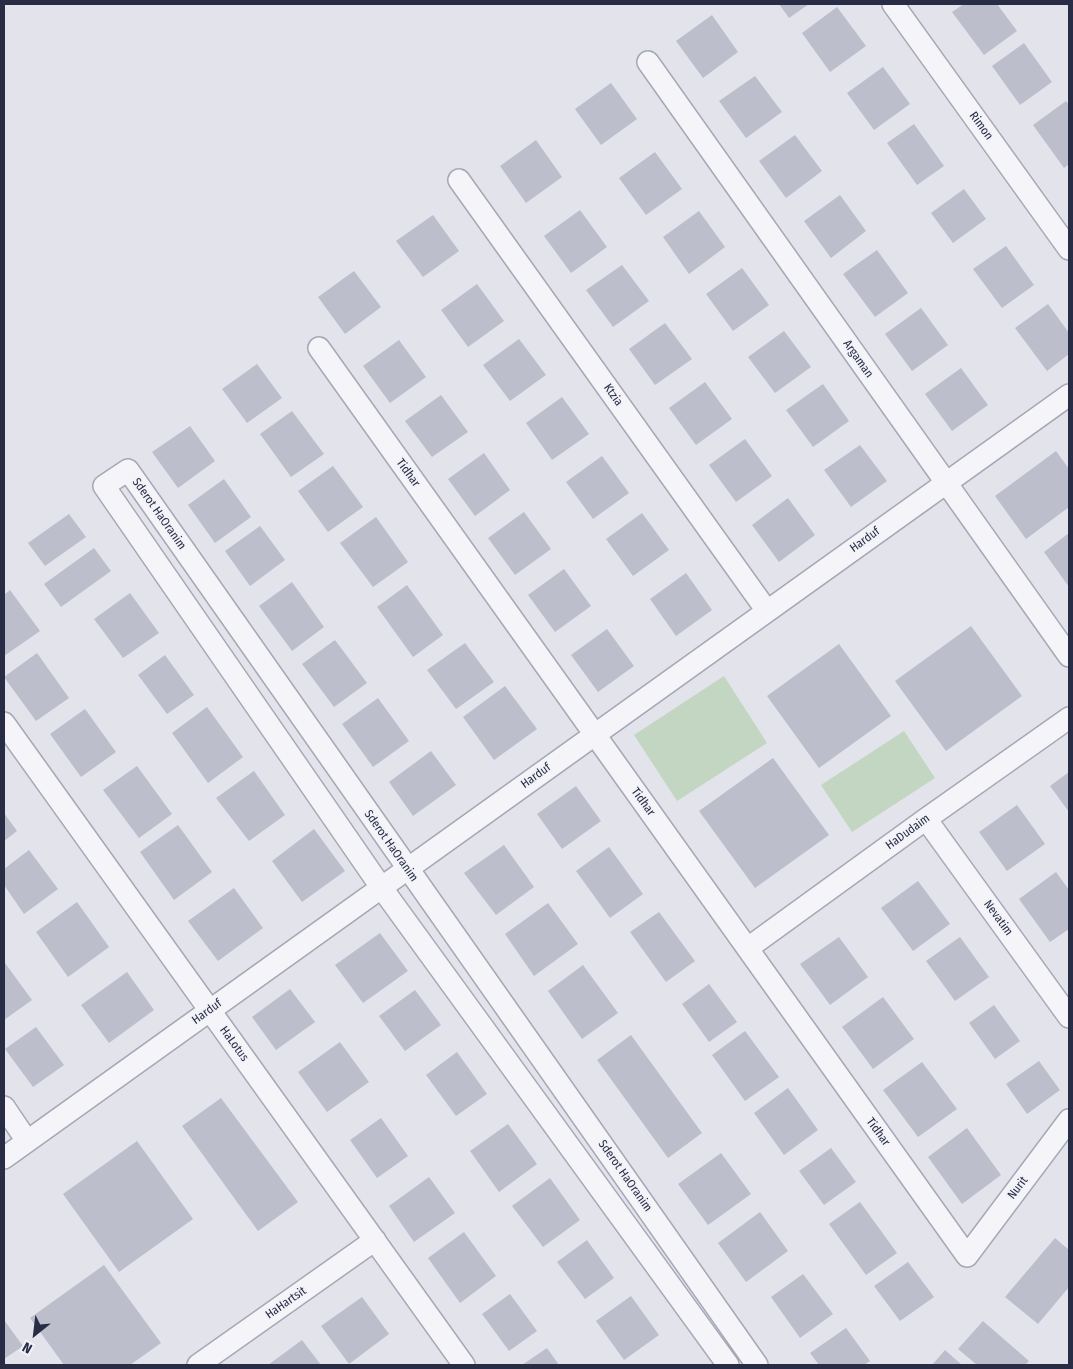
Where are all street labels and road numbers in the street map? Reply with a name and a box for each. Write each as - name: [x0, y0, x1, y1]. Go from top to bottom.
- street label: Rimon: [966, 109, 996, 143]
- street label: Argaman: [840, 337, 876, 381]
- street label: Ktzia: [600, 381, 626, 409]
- street label: Tidhar: [393, 456, 423, 490]
- street label: Sderot HaOranim: [129, 475, 189, 553]
- street label: Harduf: [847, 524, 883, 556]
- street label: Harduf: [518, 760, 554, 792]
- street label: Tidhar: [628, 785, 658, 819]
- street label: Sderot HaOranim: [361, 807, 421, 885]
- street label: HaDudaim: [883, 811, 933, 853]
- street label: Nevatim: [980, 897, 1016, 939]
- street label: Harduf: [189, 996, 225, 1028]
- street label: HaLotus: [216, 1024, 252, 1064]
- street label: Tidhar: [863, 1115, 893, 1149]
- street label: Sderot HaOranim: [595, 1137, 655, 1215]
- street label: Nurit: [1005, 1174, 1031, 1202]
- street label: HaHartsit: [263, 1284, 309, 1322]

